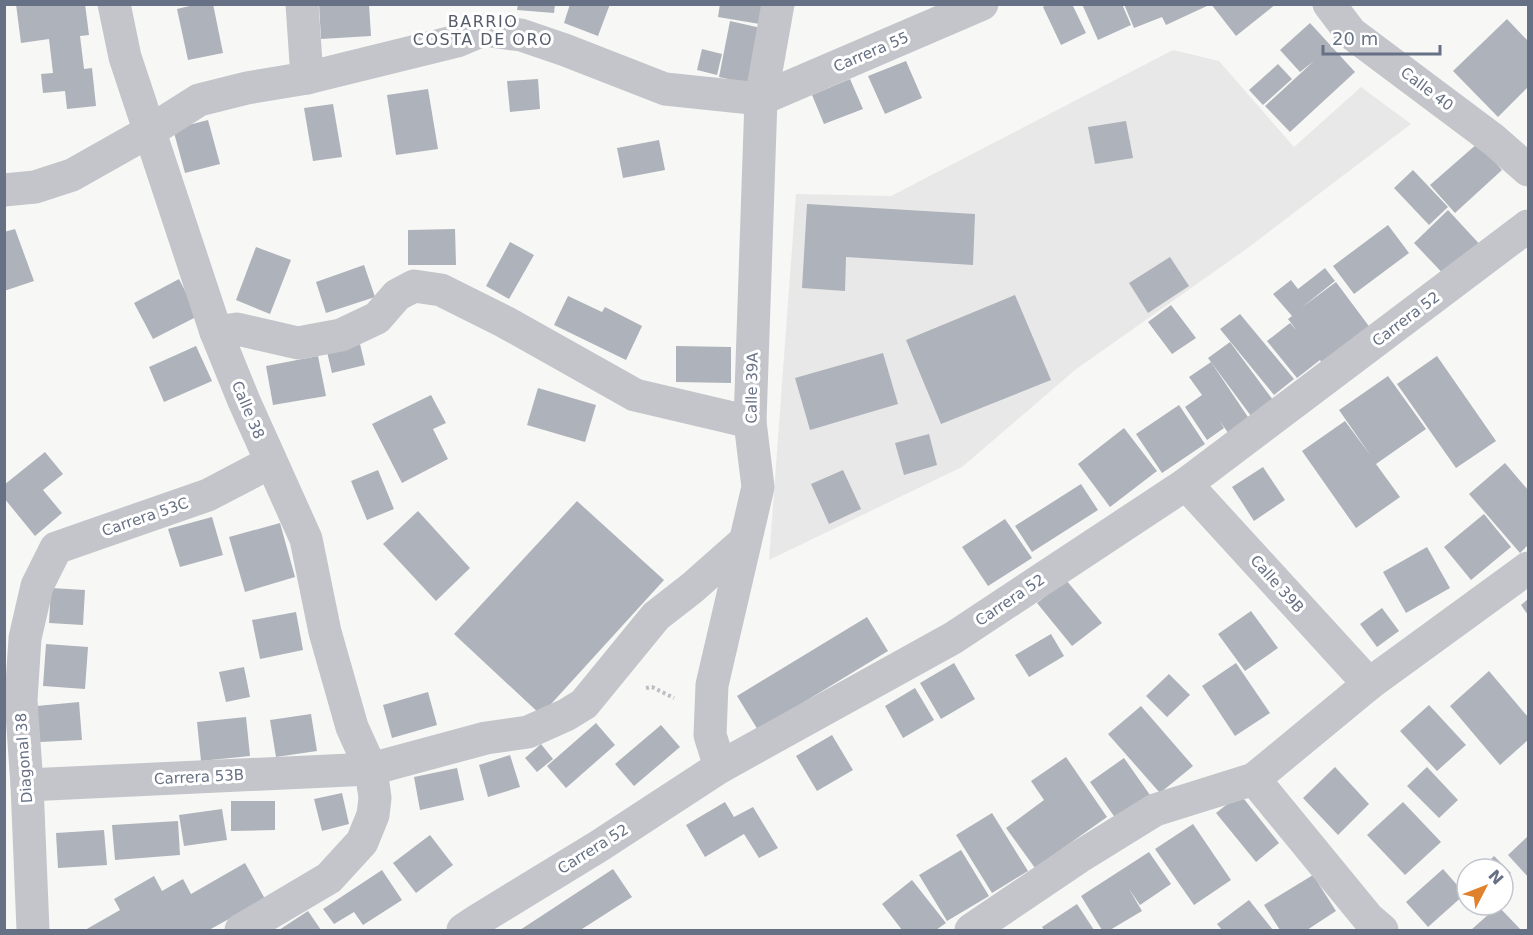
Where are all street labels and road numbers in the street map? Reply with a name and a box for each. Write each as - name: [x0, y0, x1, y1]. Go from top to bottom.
- street label: Carrera 55: [831, 28, 911, 76]
- street label: Calle 40: [1397, 63, 1457, 115]
- street label: Carrera 52: [1369, 288, 1443, 350]
- street label: Calle 39A: [742, 351, 762, 424]
- street label: Calle 38: [228, 378, 268, 442]
- street label: Carrera 53C: [99, 494, 191, 540]
- street label: Calle 39B: [1246, 551, 1308, 617]
- street label: Carrera 52: [972, 570, 1048, 630]
- street label: Diagonal 38: [12, 712, 36, 804]
- street label: Carrera 53B: [154, 766, 244, 788]
- street label: Carrera 52: [554, 820, 632, 878]

